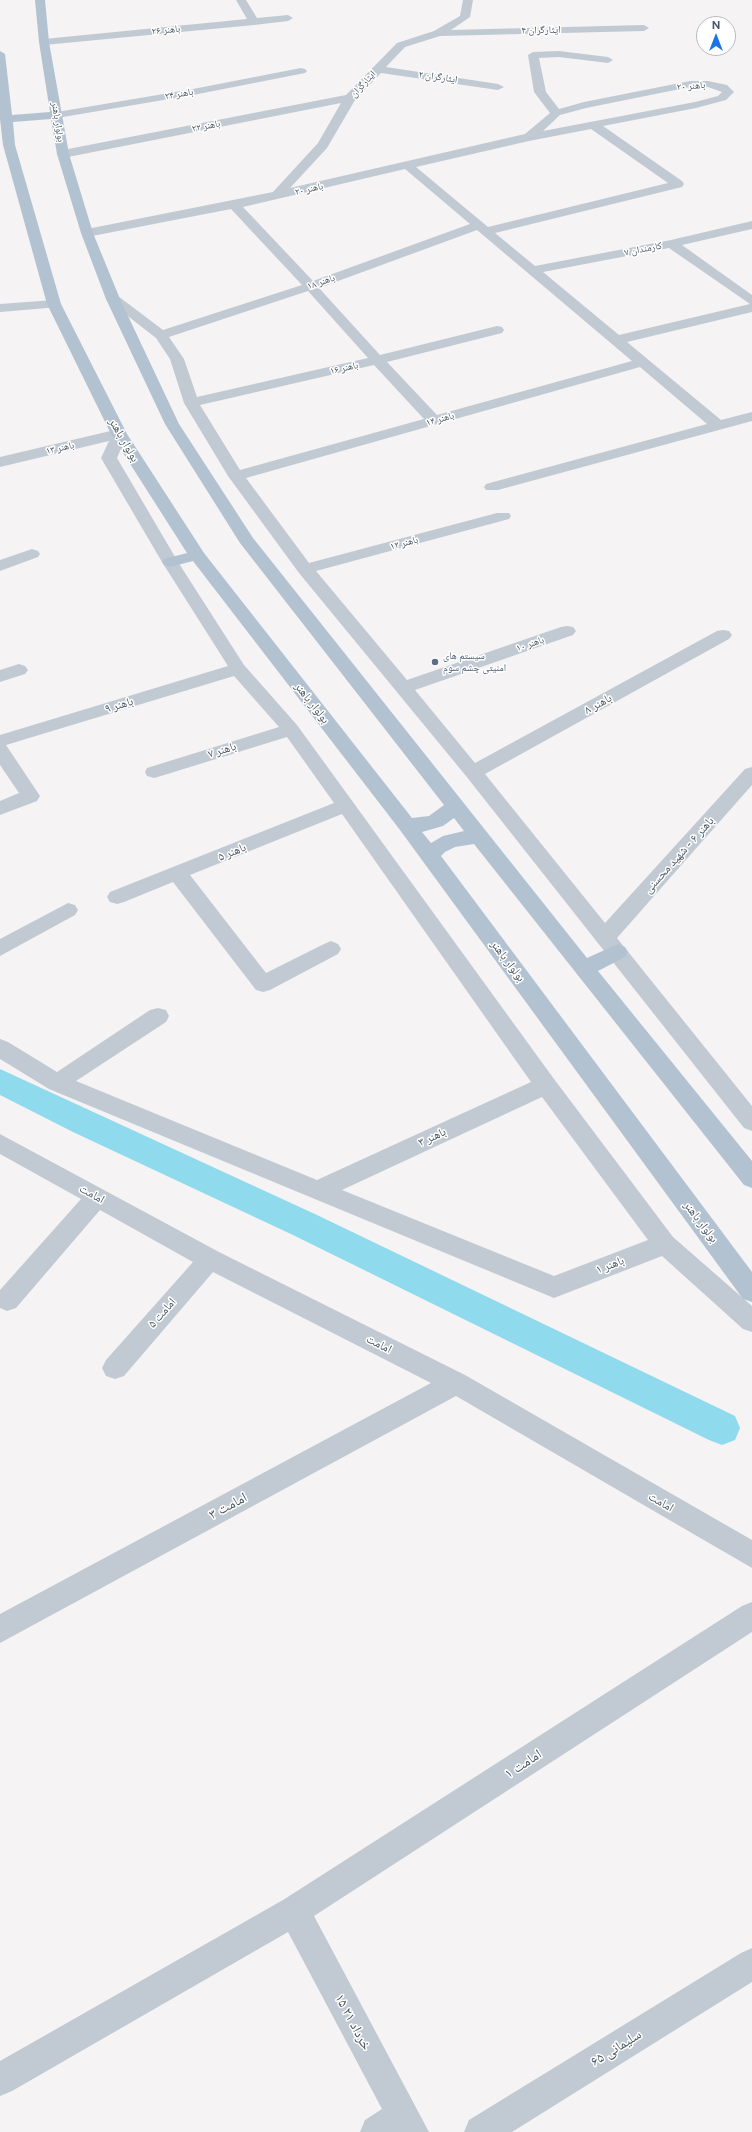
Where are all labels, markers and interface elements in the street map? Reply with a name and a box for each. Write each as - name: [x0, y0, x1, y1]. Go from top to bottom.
- north arrow: [696, 16, 736, 56]
- text: N: [712, 19, 720, 31]
- street label: باهنر ۲۶: [151, 23, 181, 37]
- street label: ایثارگران ۴: [521, 24, 561, 36]
- street label: ایثارگران: [348, 68, 378, 100]
- street label: ایثارگران ۲: [418, 68, 458, 86]
- street label: باهنر ۲۰: [676, 79, 706, 93]
- street label: باهنر ۲۴: [164, 86, 194, 102]
- street label: بولوار باهنر: [49, 101, 67, 143]
- street label: باهنر ۲۲: [191, 117, 221, 135]
- street label: باهنر ۲۰: [294, 180, 324, 198]
- street label: کارمندان ۷: [623, 239, 663, 259]
- street label: باهنر ۱۸: [305, 272, 337, 292]
- street label: باهنر ۱۶: [329, 359, 359, 377]
- street label: باهنر ۱۴: [425, 409, 455, 429]
- street label: بولوار باهنر: [106, 416, 142, 464]
- street label: باهنر ۱۳: [45, 439, 75, 457]
- street label: باهنر ۱۲: [389, 533, 419, 553]
- street label: باهنر ۱۰: [514, 634, 546, 654]
- place label: سیستم های امنیتی چشم سوم: [443, 650, 506, 674]
- marker: سیستم های امنیتی چشم سوم: [430, 657, 440, 667]
- street label: بولوار باهنر: [291, 680, 333, 726]
- street label: باهنر ۸: [582, 691, 614, 717]
- street label: باهنر ۹: [103, 694, 135, 716]
- street label: باهنر ۷: [206, 739, 238, 761]
- street label: باهنر ۶ - شهید محسنی: [641, 814, 717, 896]
- street label: باهنر ۵: [216, 840, 248, 864]
- street label: بولوار باهنر: [488, 937, 528, 985]
- street label: باهنر ۳: [416, 1124, 448, 1150]
- street label: امامت: [77, 1181, 107, 1207]
- street label: بولوار باهنر: [681, 1198, 721, 1246]
- street label: باهنر ۱: [594, 1253, 626, 1277]
- street label: امامت ۵: [145, 1295, 179, 1331]
- street label: امامت: [364, 1332, 394, 1356]
- street label: امامت ۳: [206, 1489, 250, 1523]
- street label: امامت: [646, 1489, 676, 1515]
- street label: امامت ۱: [501, 1746, 545, 1782]
- street label: ۱۵ خرداد ۲١: [331, 1991, 375, 2053]
- street label: سلیمانی ۶۵: [588, 2026, 644, 2070]

